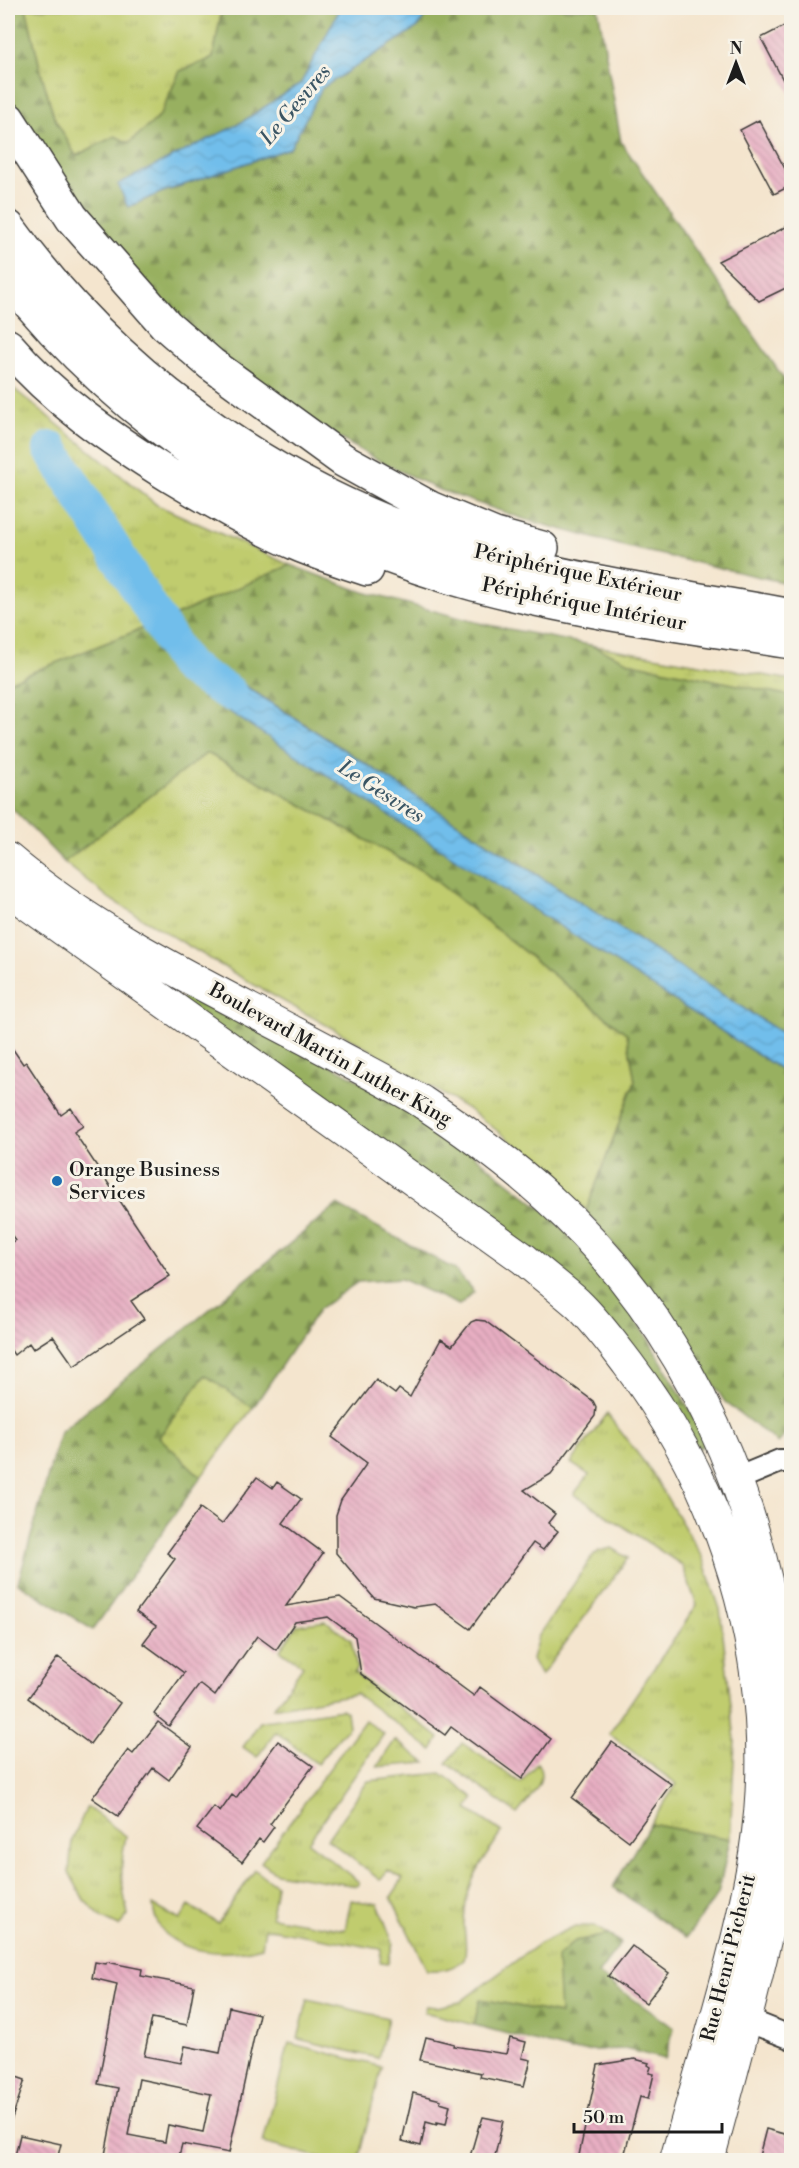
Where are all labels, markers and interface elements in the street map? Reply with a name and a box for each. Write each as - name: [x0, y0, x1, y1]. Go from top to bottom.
- north arrow: [706, 33, 766, 93]
- text: N: [730, 39, 743, 59]
- water label: Le Gesvres: [254, 60, 337, 151]
- street label: Périphérique Extérieur: [472, 540, 685, 608]
- street label: Périphérique Intérieur: [480, 573, 689, 637]
- water label: Le Gesvres: [333, 754, 429, 829]
- street label: Boulevard Martin Luther King: [203, 977, 456, 1133]
- place label: Orange Business Services: [69, 1158, 220, 1206]
- marker: Orange Business Services: [50, 1174, 64, 1188]
- street label: Rue Henri Picherit: [696, 1872, 762, 2044]
- scale bar: [574, 2096, 722, 2134]
- text: 50 m: [583, 2106, 625, 2129]

